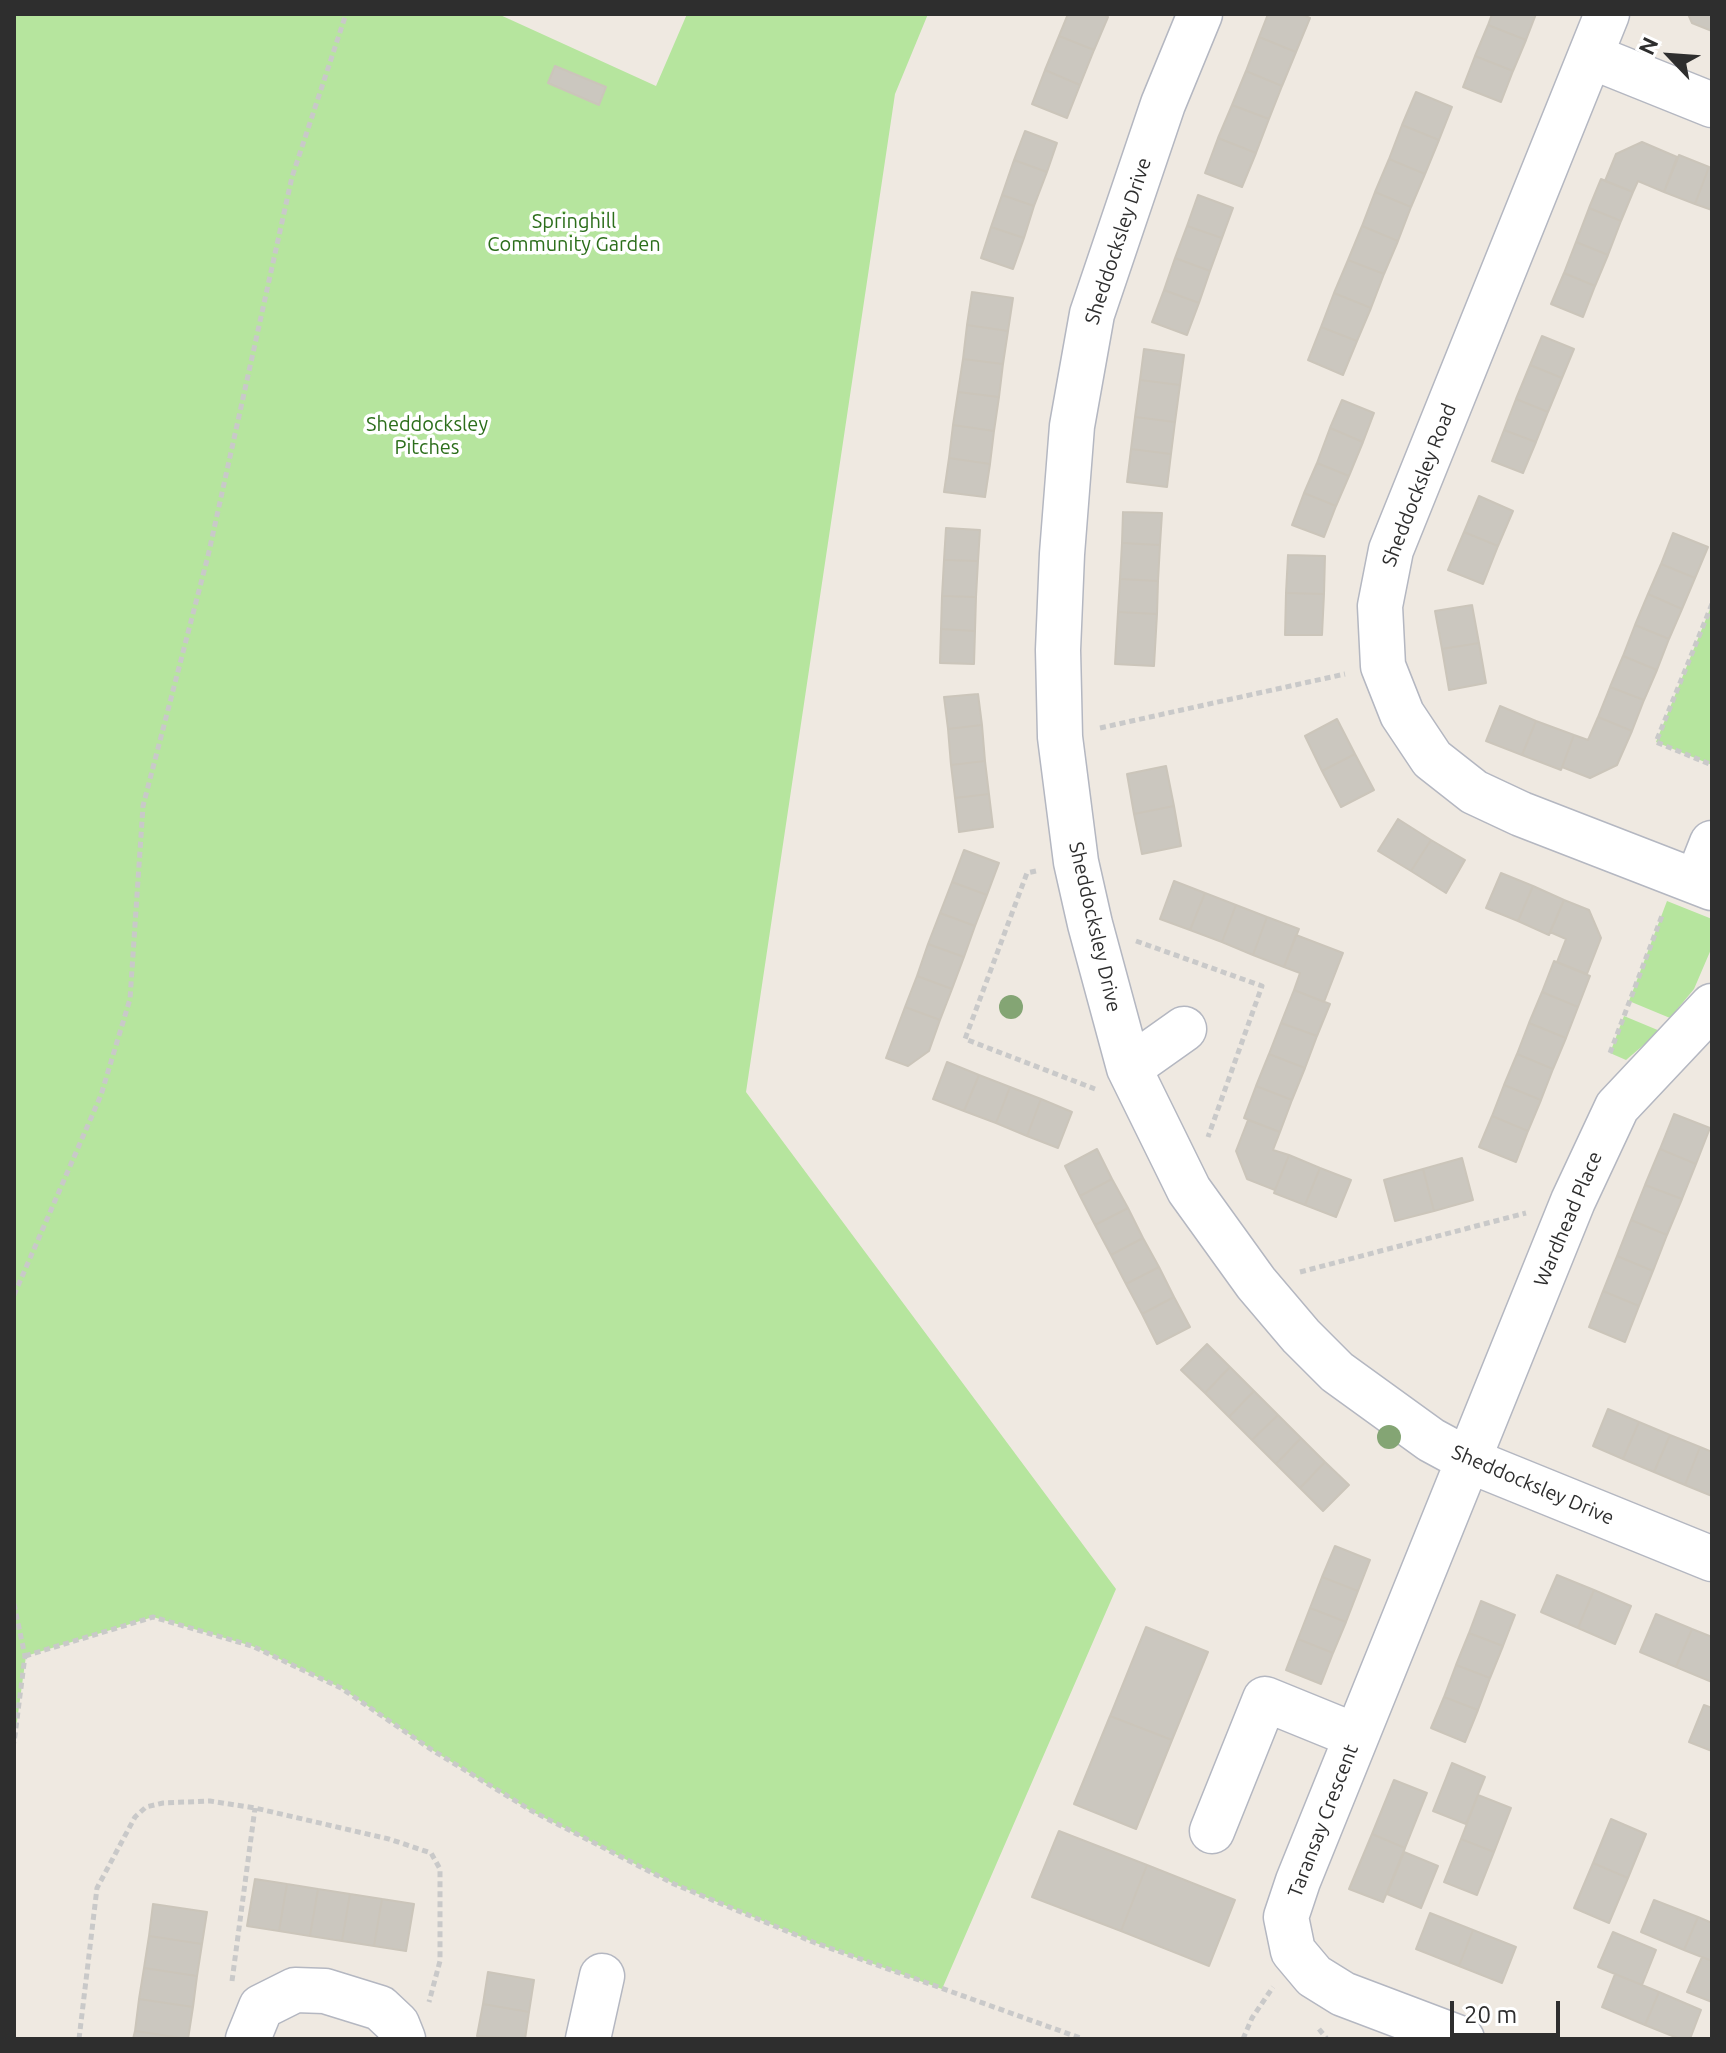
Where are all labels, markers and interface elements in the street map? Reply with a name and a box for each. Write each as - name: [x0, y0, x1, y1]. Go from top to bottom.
- north arrow: [1630, 16, 1710, 96]
- text: N: [1633, 33, 1663, 58]
- street label: Sheddocksley Drive: [1080, 155, 1156, 327]
- park label: Springhill Community Garden: [487, 209, 661, 256]
- street label: Sheddocksley Road: [1377, 400, 1461, 570]
- park label: Sheddocksley Pitches: [366, 412, 488, 459]
- street label: Sheddocksley Drive: [1064, 840, 1126, 1014]
- street label: Wardhead Place: [1529, 1148, 1607, 1290]
- street label: Sheddocksley Drive: [1448, 1440, 1618, 1530]
- street label: Taransay Crescent: [1283, 1741, 1363, 1901]
- scale bar: [1454, 1985, 1564, 2035]
- text: 20 m: [1464, 2001, 1517, 2028]

